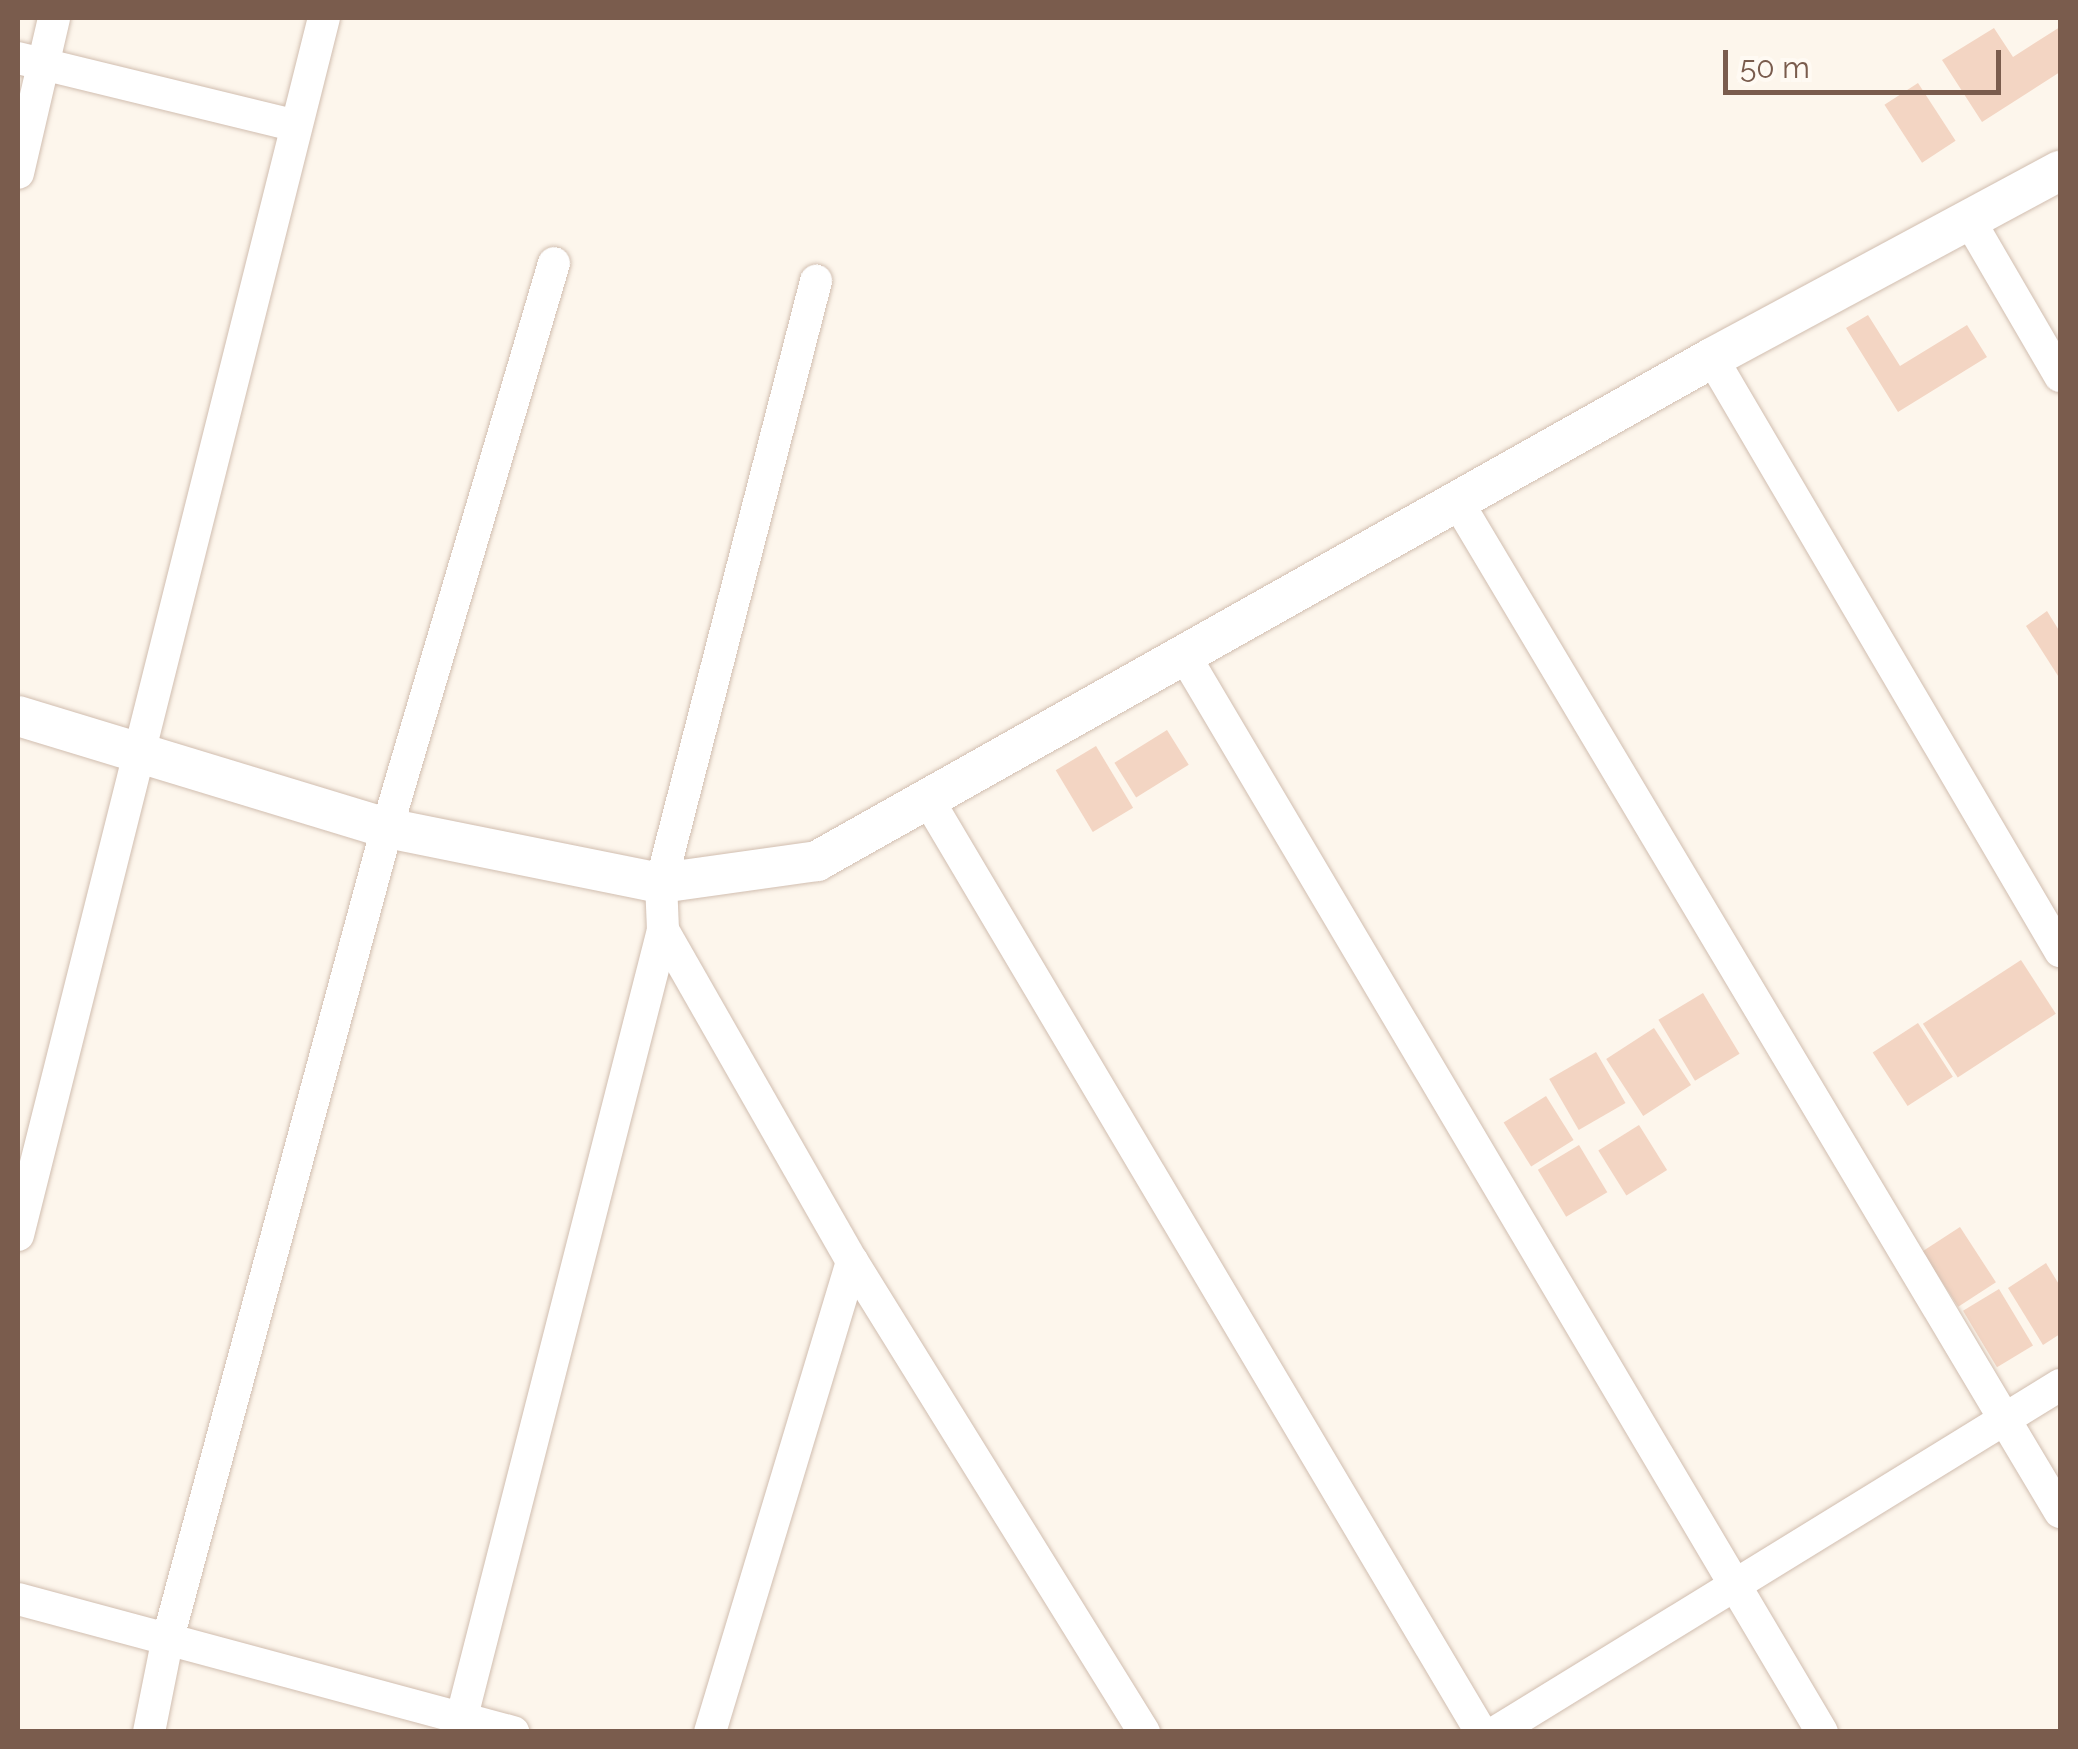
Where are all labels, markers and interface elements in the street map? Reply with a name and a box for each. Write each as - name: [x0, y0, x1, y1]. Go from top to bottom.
- scale bar: [1728, 30, 2006, 92]
- text: 50 m: [1740, 50, 1810, 85]

